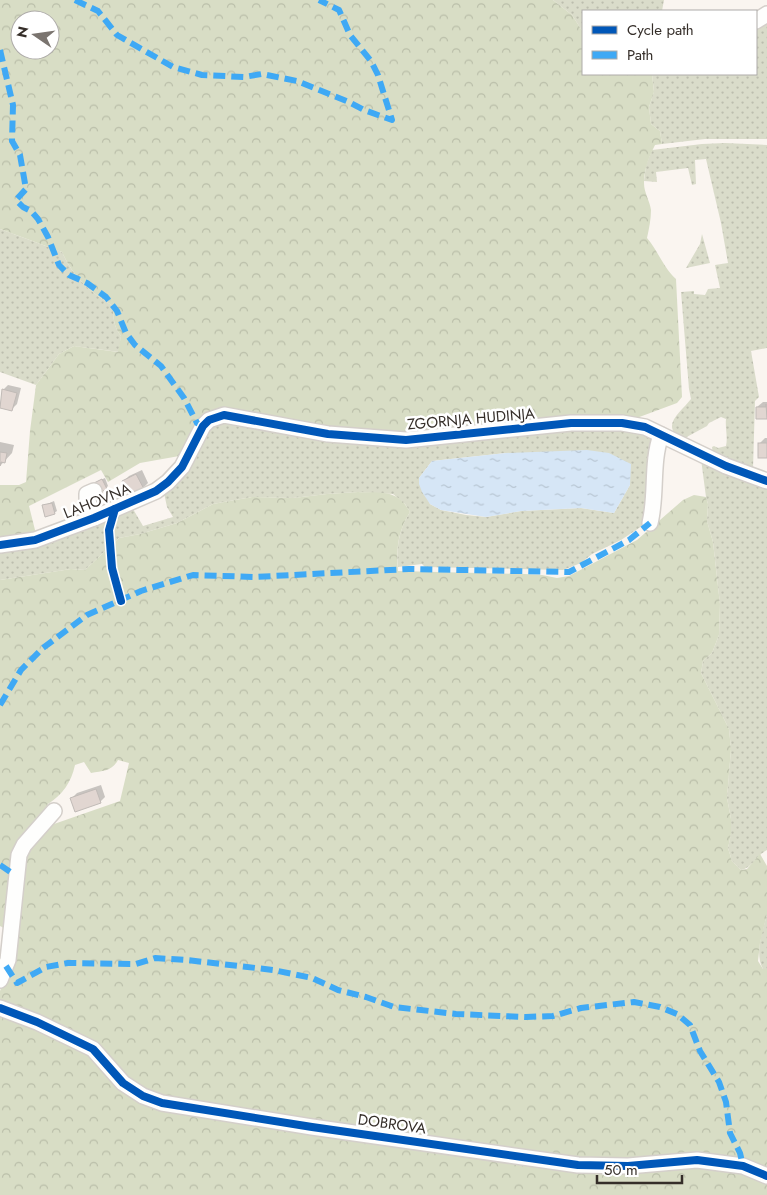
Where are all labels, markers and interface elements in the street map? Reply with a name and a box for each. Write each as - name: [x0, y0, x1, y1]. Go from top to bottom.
- north arrow: [10, 10, 60, 60]
- legend: [582, 10, 757, 75]
- text: Cycle path: [627, 19, 694, 41]
- text: N: [11, 24, 33, 40]
- text: Path: [627, 44, 653, 66]
- street label: ZGORNJA HUDINJA: [406, 402, 536, 436]
- street label: LAHOVNA: [60, 478, 134, 524]
- street label: DOBROVA: [357, 1108, 428, 1140]
- scale bar: [597, 1152, 682, 1184]
- text: 50 m: [604, 1159, 638, 1181]

